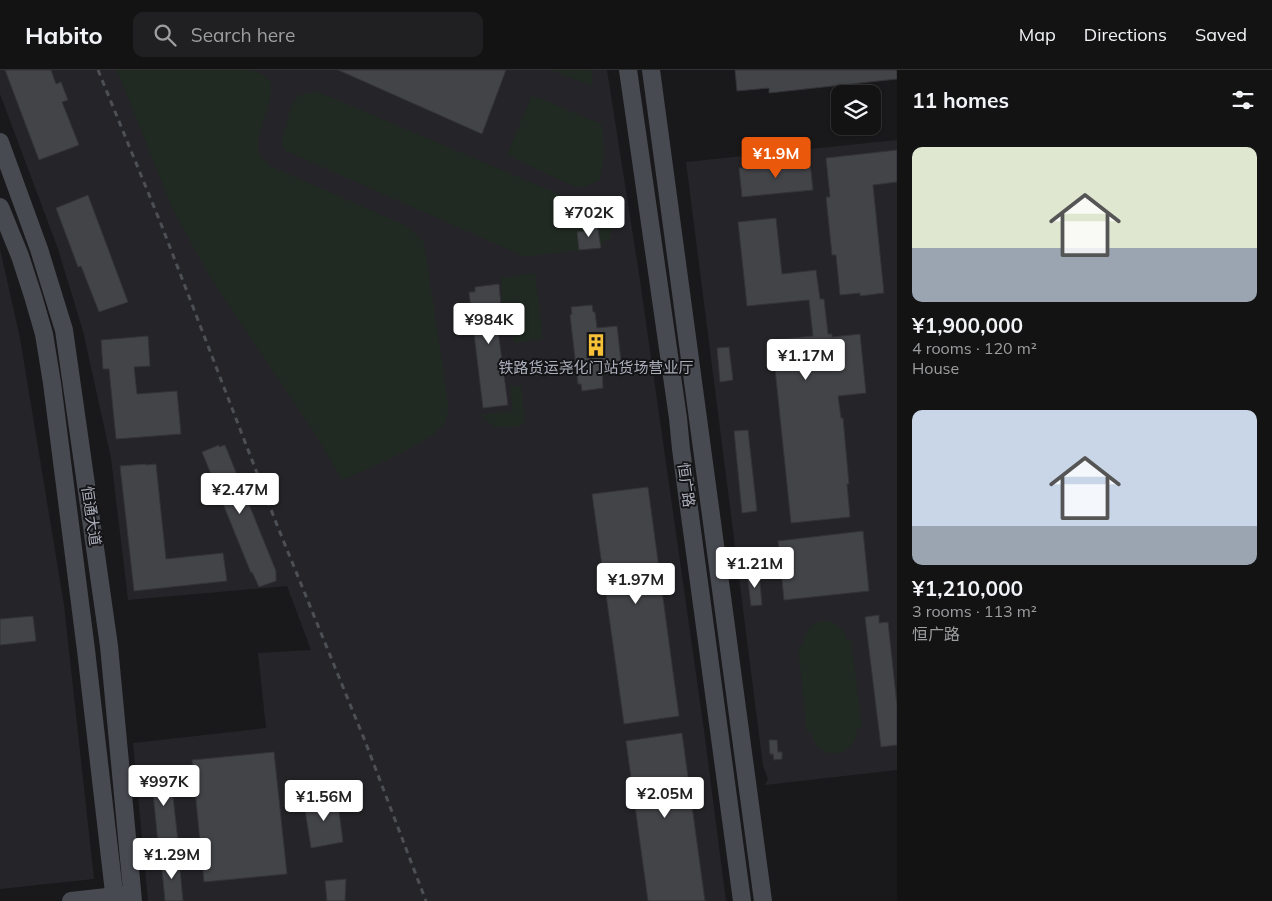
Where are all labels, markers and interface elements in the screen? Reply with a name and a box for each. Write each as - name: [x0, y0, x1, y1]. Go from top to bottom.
- search box: [133, 12, 483, 57]
- text: Habito: [25, 20, 103, 50]
- icon: search: [151, 21, 179, 49]
- text: Search here: [191, 23, 295, 47]
- text: Map: [1019, 23, 1056, 46]
- text: Directions: [1084, 23, 1167, 46]
- text: Saved: [1195, 23, 1247, 46]
- map controls: [831, 85, 881, 135]
- button: layers: [831, 85, 881, 135]
- icon: filters: [1229, 86, 1257, 114]
- text: 11 homes: [912, 87, 1009, 113]
- pin: ¥1.9M: [741, 136, 811, 179]
- text: ¥1.9M: [753, 143, 799, 163]
- icon: home: [1040, 180, 1130, 270]
- pin: ¥702K: [554, 196, 624, 238]
- text: ¥702K: [564, 202, 614, 222]
- pin: ¥984K: [454, 302, 524, 345]
- text: ¥984K: [464, 309, 514, 329]
- text: ¥1,900,000: [912, 312, 1023, 338]
- building icon: 铁路货运尧化门站货场营业厅: [583, 332, 609, 358]
- pin: ¥1.17M: [765, 338, 847, 381]
- text: 4 rooms · 120 m²: [912, 338, 1037, 358]
- text: ¥1.17M: [778, 345, 834, 365]
- place label: 铁路货运尧化门站货场营业厅: [498, 358, 694, 377]
- text: House: [912, 358, 959, 378]
- icon: home: [1040, 443, 1130, 533]
- street label: 恒广路: [674, 461, 699, 509]
- pin: ¥2.47M: [199, 472, 281, 515]
- text: ¥2.47M: [212, 479, 268, 499]
- street label: 恒通大道: [78, 485, 105, 547]
- pin: ¥1.21M: [714, 546, 796, 589]
- text: ¥1.21M: [727, 553, 783, 573]
- pin: ¥1.97M: [595, 562, 677, 605]
- text: ¥1.97M: [608, 569, 664, 589]
- text: ¥1,210,000: [912, 575, 1023, 601]
- text: 3 rooms · 113 m²: [912, 601, 1037, 621]
- text: 恒广路: [912, 624, 960, 644]
- pin: ¥997K: [129, 764, 199, 807]
- text: ¥997K: [139, 771, 189, 791]
- pin: ¥2.05M: [624, 776, 706, 819]
- pin: ¥1.56M: [283, 780, 365, 822]
- text: ¥2.05M: [637, 783, 693, 803]
- text: ¥1.56M: [296, 786, 352, 806]
- pin: ¥1.29M: [131, 838, 213, 880]
- text: ¥1.29M: [144, 844, 200, 864]

